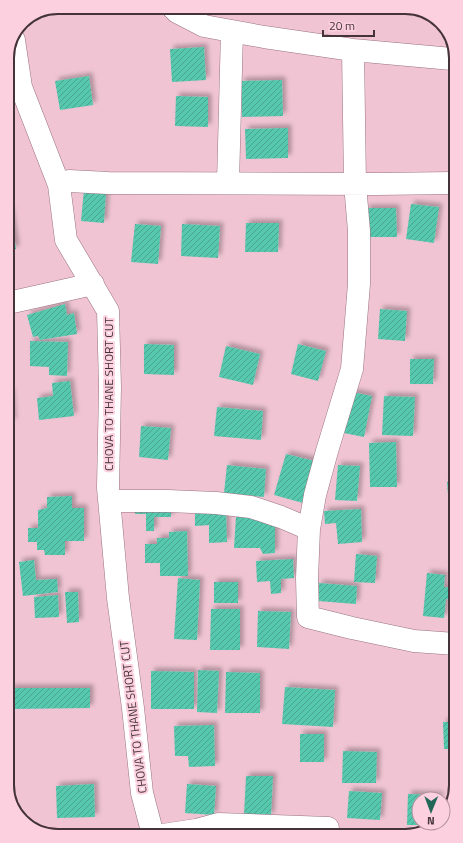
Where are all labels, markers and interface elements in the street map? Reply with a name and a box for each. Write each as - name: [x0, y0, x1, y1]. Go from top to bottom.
- scale bar: [323, 12, 374, 38]
- text: 20 m: [329, 16, 355, 35]
- street label: CHOVA TO THANE SHORT CUT: [99, 316, 118, 471]
- street label: CHOVA TO THANE SHORT CUT: [114, 639, 152, 794]
- north arrow: [411, 791, 451, 831]
- text: N: [427, 813, 435, 829]

